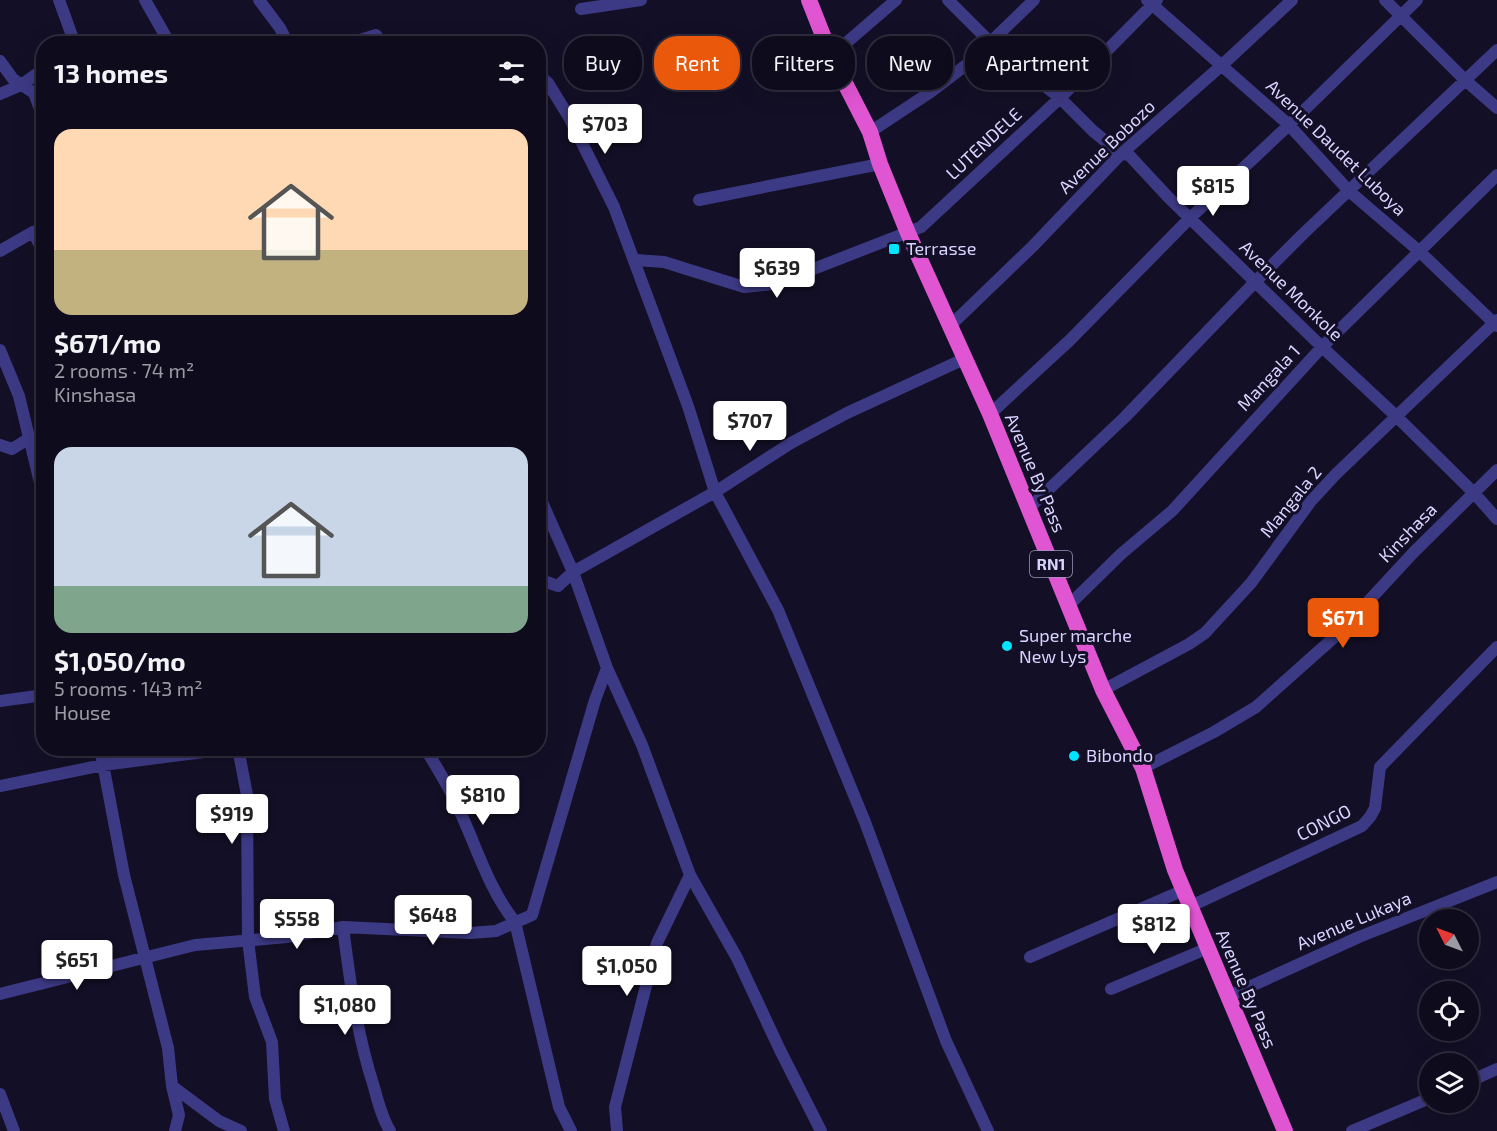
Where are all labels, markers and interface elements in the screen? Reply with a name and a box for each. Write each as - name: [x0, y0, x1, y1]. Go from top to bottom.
- chip: Buy: [564, 36, 642, 90]
- chip: Rent: [654, 36, 740, 90]
- chip: Filters: [752, 36, 855, 90]
- chip: New: [867, 36, 953, 90]
- chip: Apartment: [965, 36, 1110, 90]
- icon: filters: [495, 56, 528, 89]
- text: 13 homes: [54, 57, 168, 88]
- street label: Avenue Daudet Luboya: [1262, 75, 1411, 220]
- street label: Avenue Bobozo: [1053, 95, 1159, 198]
- street label: LUTENDELE: [941, 103, 1026, 184]
- pin: $703: [569, 104, 641, 155]
- text: $703: [582, 111, 628, 135]
- pin: $815: [1177, 166, 1249, 217]
- icon: home: [237, 168, 345, 276]
- text: $815: [1191, 173, 1235, 197]
- street label: Avenue Monkole: [1236, 236, 1348, 345]
- place label: Terrasse: [906, 237, 976, 259]
- marker: Terrasse: [887, 242, 901, 256]
- pin: $639: [741, 248, 813, 299]
- text: $639: [754, 255, 800, 279]
- text: $671/mo: [54, 327, 161, 358]
- street label: Mangala 1: [1232, 340, 1304, 415]
- text: 2 rooms · 74 m²: [54, 358, 194, 382]
- text: Kinshasa: [54, 382, 136, 406]
- pin: $707: [714, 401, 786, 452]
- text: $707: [727, 408, 773, 432]
- street label: Avenue By Pass: [1001, 410, 1071, 536]
- street label: Mangala 2: [1255, 461, 1326, 541]
- icon: home: [237, 486, 345, 594]
- street label: Kinshasa: [1374, 498, 1441, 567]
- road number: RN1: [1030, 551, 1072, 577]
- pin: $671: [1307, 598, 1379, 649]
- text: $671: [1322, 605, 1364, 629]
- place label: Super marche New Lys: [1019, 624, 1132, 667]
- marker: Super marche New Lys: [1000, 639, 1014, 653]
- text: $1,050/mo: [54, 645, 186, 676]
- text: 5 rooms · 143 m²: [54, 676, 203, 700]
- text: House: [54, 700, 111, 724]
- place label: Bibondo: [1086, 744, 1153, 766]
- marker: Bibondo: [1067, 749, 1081, 763]
- pin: $810: [447, 775, 519, 826]
- text: $810: [460, 782, 506, 806]
- pin: $919: [196, 794, 268, 845]
- street label: CONGO: [1293, 799, 1354, 845]
- text: $919: [210, 801, 254, 825]
- street label: Avenue Lukaya: [1293, 886, 1414, 954]
- pin: $648: [397, 895, 469, 946]
- pin: $558: [261, 899, 333, 950]
- text: $648: [409, 902, 457, 926]
- pin: $812: [1118, 904, 1190, 955]
- text: $558: [274, 906, 320, 930]
- north arrow: [1419, 909, 1479, 969]
- map controls: [1419, 909, 1479, 1113]
- text: $812: [1132, 911, 1176, 935]
- street label: Avenue By Pass: [1212, 926, 1282, 1052]
- pin: $651: [41, 940, 113, 991]
- pin: $1,050: [578, 946, 676, 997]
- text: $651: [55, 947, 99, 971]
- text: $1,050: [596, 953, 658, 977]
- button: locate: [1419, 981, 1479, 1041]
- pin: $1,080: [296, 985, 394, 1036]
- text: $1,080: [314, 992, 376, 1016]
- button: layers: [1419, 1053, 1479, 1113]

